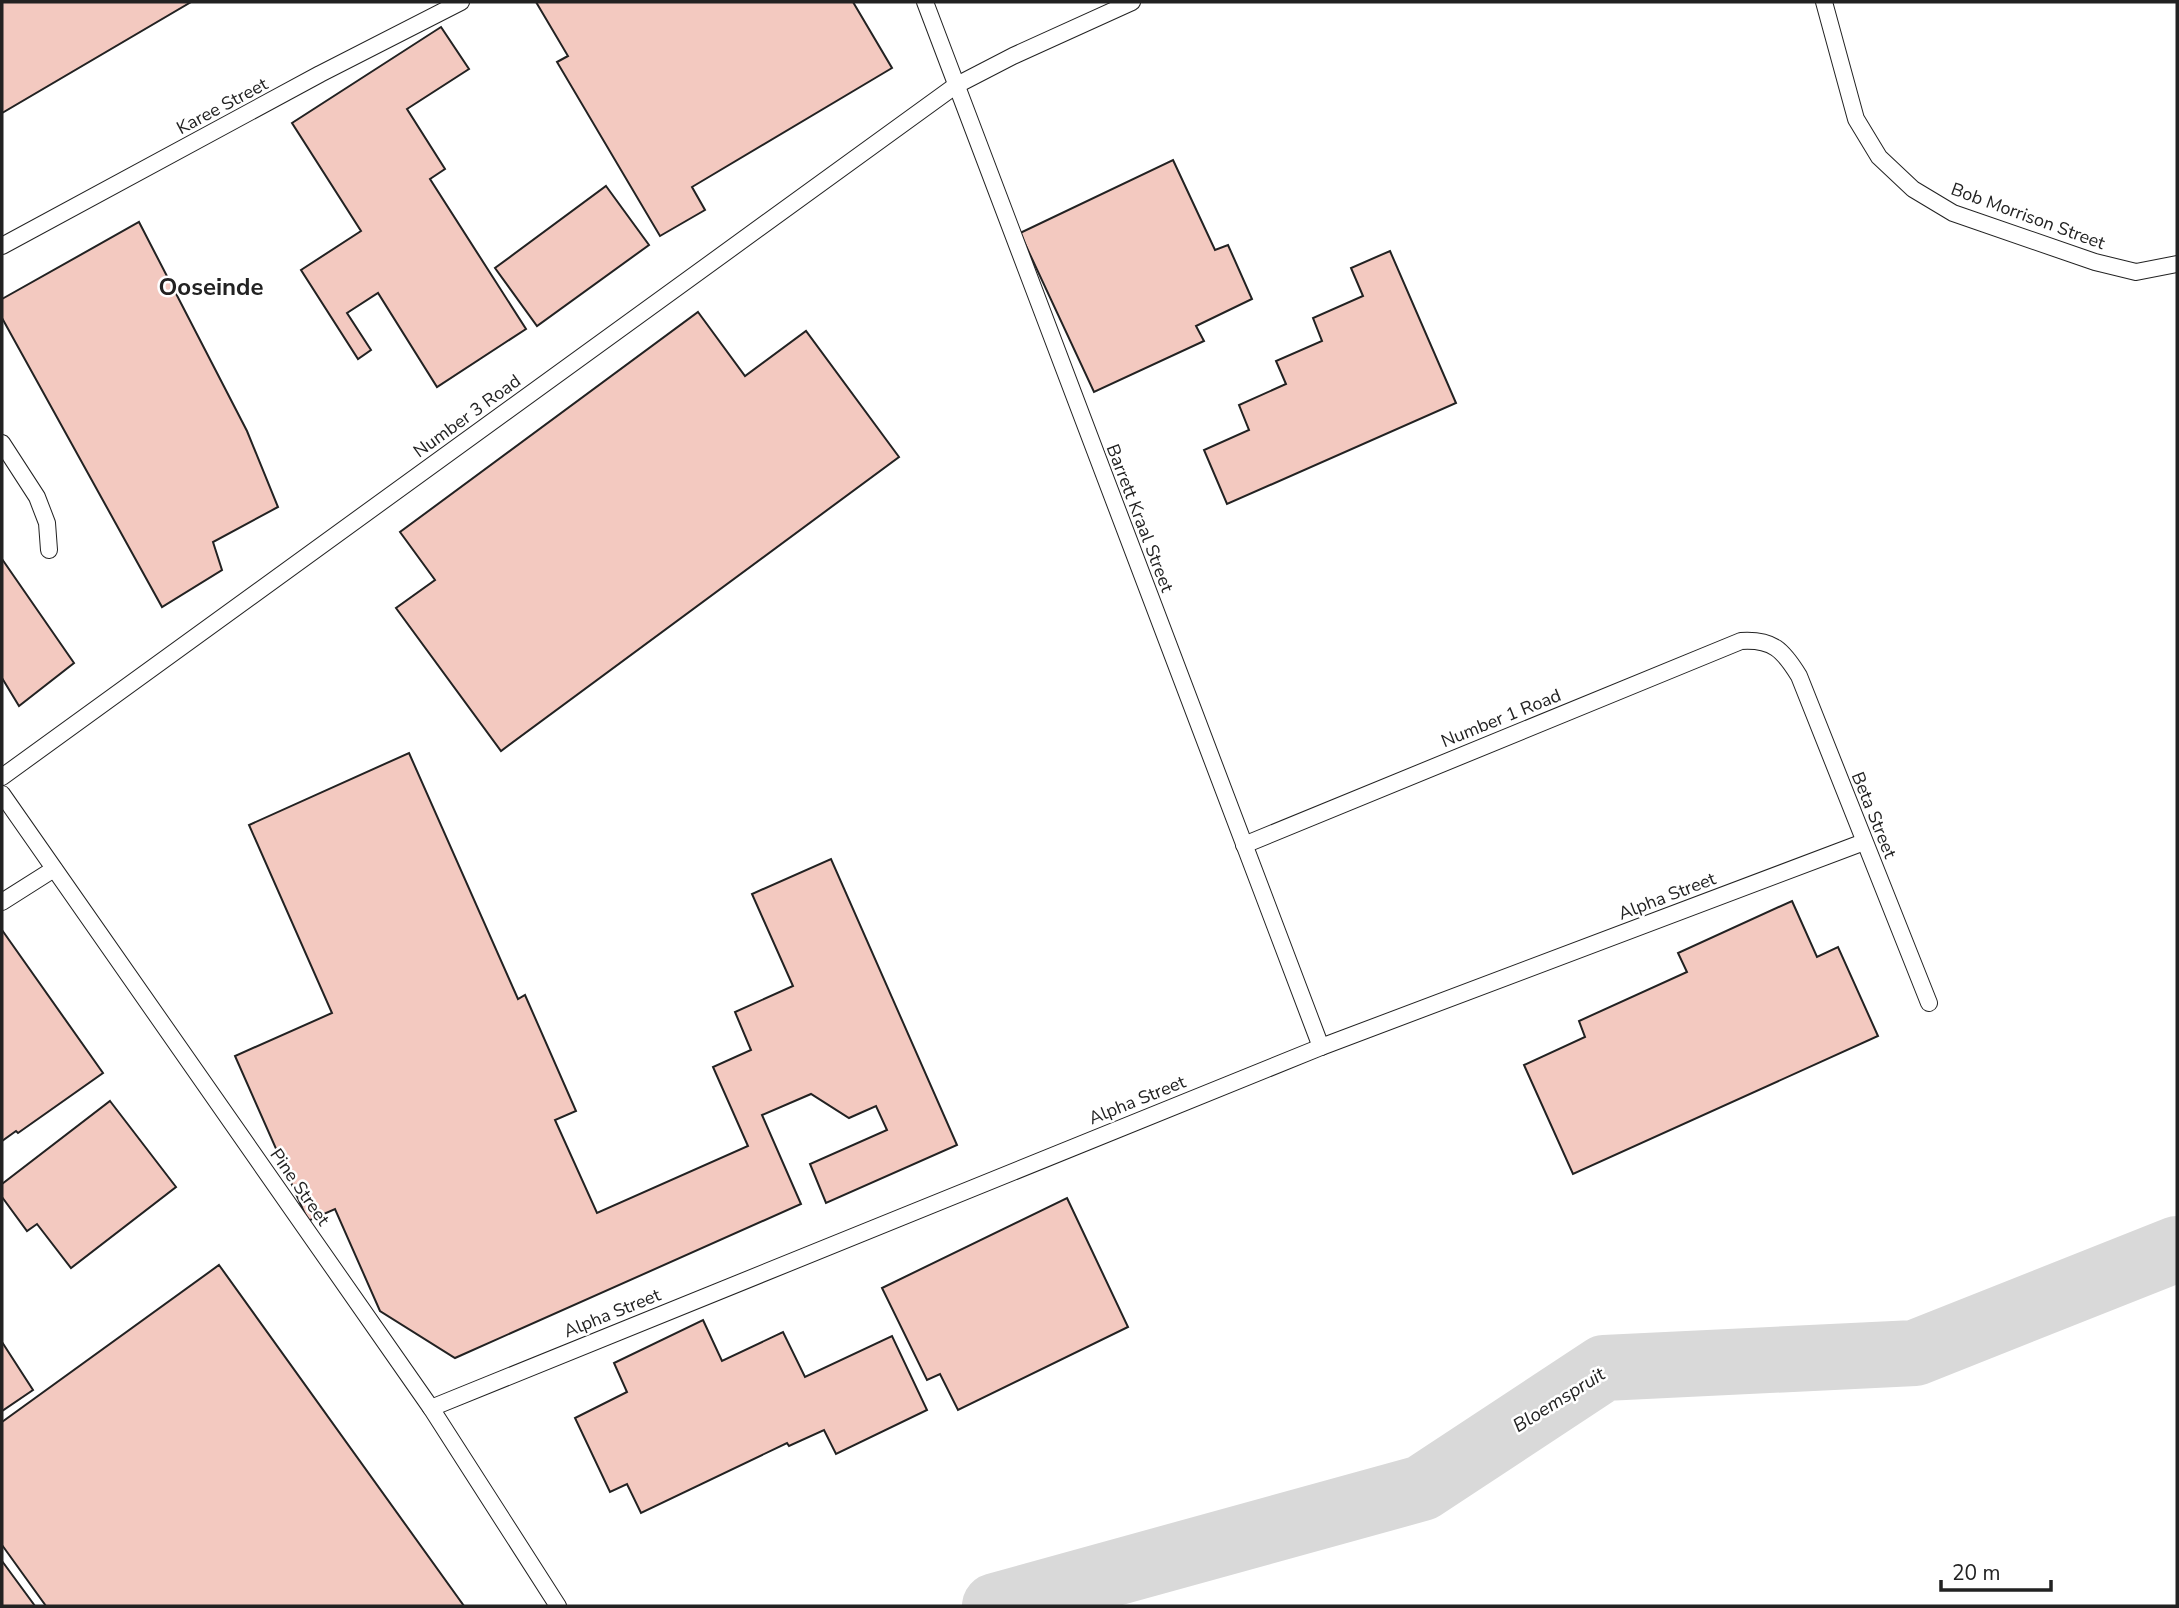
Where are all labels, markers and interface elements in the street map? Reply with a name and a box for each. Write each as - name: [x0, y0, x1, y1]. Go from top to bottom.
- street label: Karee Street: [172, 72, 272, 140]
- street label: Bob Morrison Street: [1948, 177, 2109, 255]
- district label: Ooseinde: [159, 271, 263, 303]
- street label: Number 3 Road: [408, 369, 526, 463]
- street label: Barrett Kraal Street: [1101, 441, 1180, 596]
- street label: Number 1 Road: [1437, 683, 1565, 753]
- street label: Beta Street: [1846, 768, 1902, 862]
- street label: Alpha Street: [1615, 866, 1720, 926]
- street label: Alpha Street: [1085, 1069, 1190, 1130]
- street label: Pine Street: [265, 1144, 336, 1231]
- street label: Alpha Street: [560, 1282, 665, 1343]
- water label: Bloemspruit: [1508, 1361, 1611, 1439]
- scale bar: [1941, 1548, 2051, 1592]
- text: 20 m: [1952, 1559, 2001, 1587]

